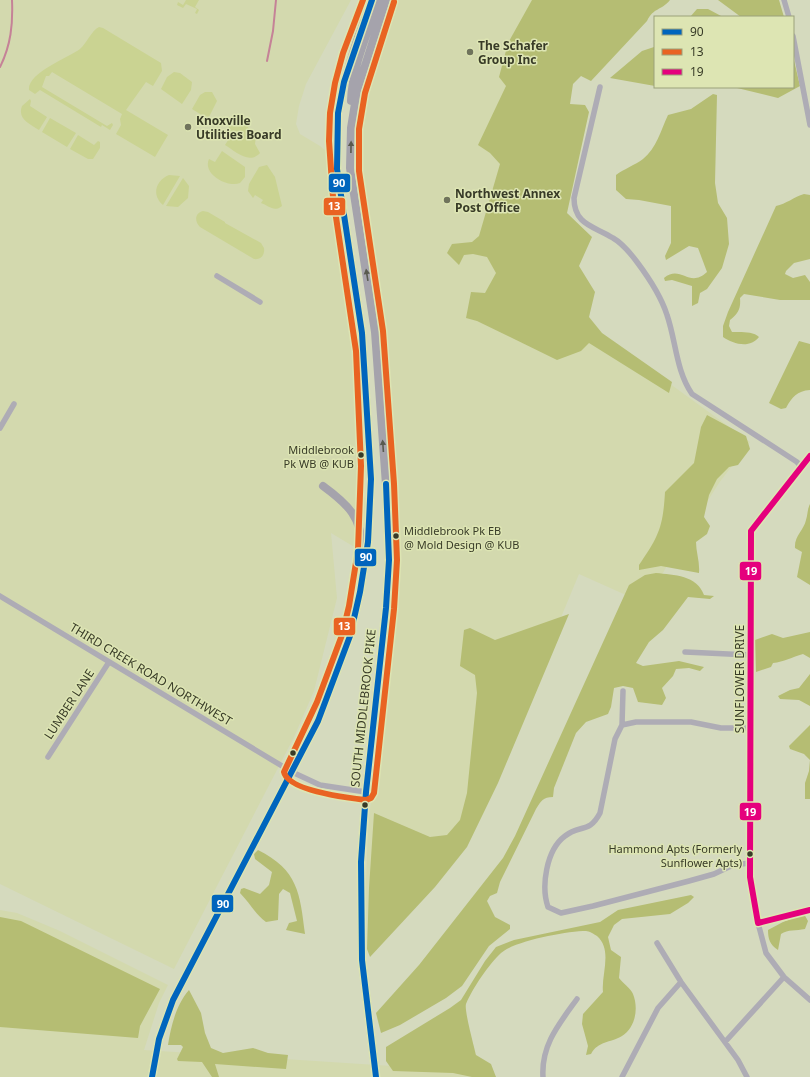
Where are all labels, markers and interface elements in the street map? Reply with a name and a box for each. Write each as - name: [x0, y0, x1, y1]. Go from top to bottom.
- legend: [654, 16, 794, 88]
- text: 90: [690, 23, 704, 40]
- place label: The Schafer Group Inc: [478, 37, 549, 68]
- text: 13: [690, 43, 704, 60]
- marker: The Schafer Group Inc: [465, 47, 475, 57]
- text: 19: [690, 63, 704, 80]
- place label: Knoxville Utilities Board: [196, 112, 282, 143]
- marker: Knoxville Utilities Board: [183, 122, 193, 132]
- one-way arrow: [348, 140, 354, 153]
- line badge: 90: [328, 173, 351, 193]
- text: 90: [333, 175, 345, 190]
- place label: Northwest Annex Post Office: [455, 185, 560, 216]
- marker: Northwest Annex Post Office: [442, 195, 452, 205]
- line badge: 13: [323, 197, 346, 216]
- text: 13: [328, 198, 340, 213]
- one-way arrow: [364, 269, 370, 281]
- one-way arrow: [380, 440, 387, 452]
- place label: Middlebrook Pk WB @ KUB: [284, 442, 354, 471]
- marker: Middlebrook Pk WB @ KUB: [356, 450, 366, 460]
- place label: Middlebrook Pk EB @ Mold Design @ KUB: [404, 523, 519, 552]
- marker: Middlebrook Pk EB @ Mold Design @ KUB: [391, 531, 401, 541]
- line badge: 90: [354, 548, 377, 567]
- text: 90: [360, 549, 372, 564]
- line badge: 19: [739, 561, 762, 581]
- text: 19: [745, 563, 757, 578]
- line badge: 13: [333, 617, 356, 636]
- text: 13: [338, 618, 350, 633]
- street label: THIRD CREEK ROAD NORTHWEST: [67, 619, 236, 730]
- street label: SUNFLOWER DRIVE: [731, 625, 748, 733]
- street label: SOUTH MIDDLEBROOK PIKE: [346, 628, 380, 788]
- street label: LUMBER LANE: [40, 666, 98, 742]
- unlabelled marker: [288, 748, 298, 758]
- unlabelled marker: [360, 800, 370, 810]
- line badge: 19: [739, 802, 762, 821]
- text: 19: [744, 804, 756, 819]
- place label: Hammond Apts (Formerly Sunflower Apts): [608, 841, 742, 870]
- marker: Hammond Apts (Formerly Sunflower Apts): [745, 849, 755, 859]
- line badge: 90: [211, 894, 234, 913]
- text: 90: [217, 896, 229, 911]

